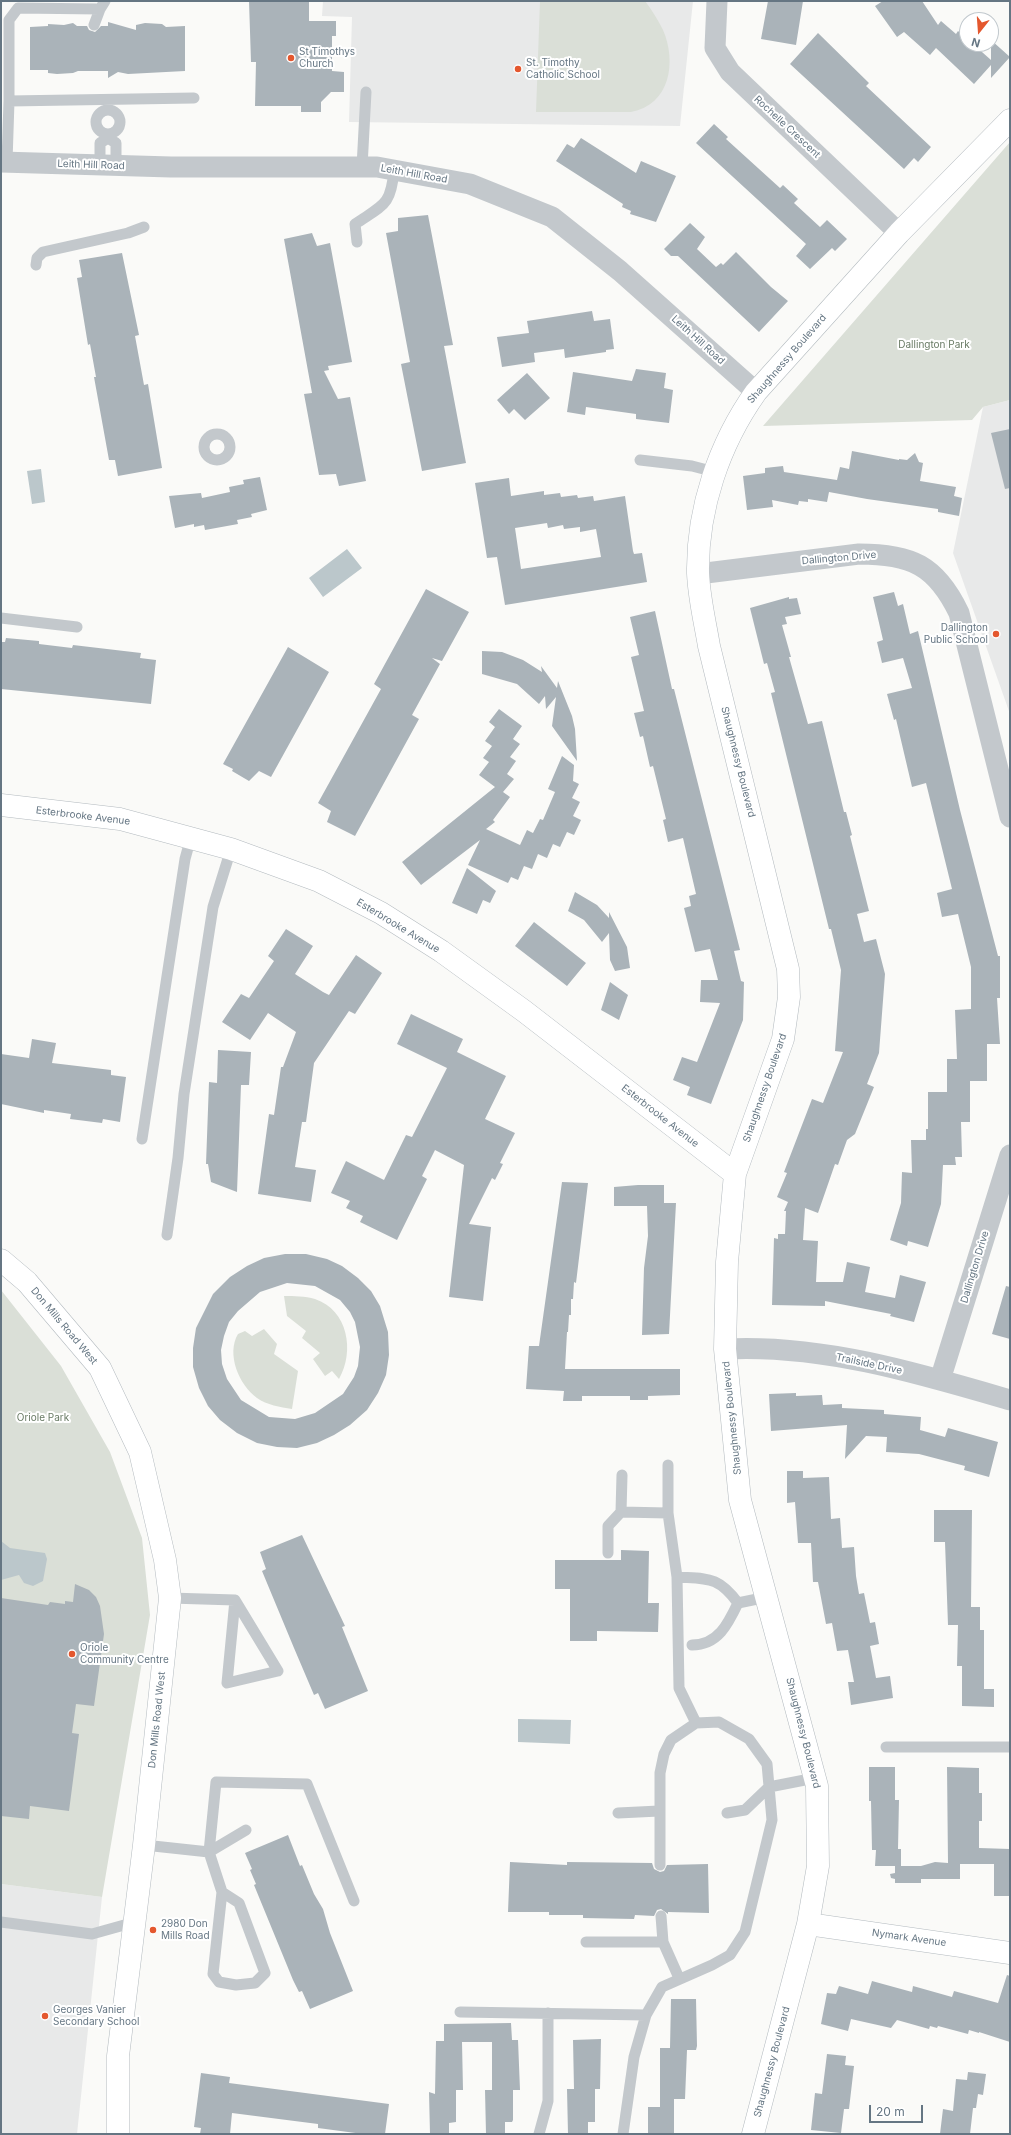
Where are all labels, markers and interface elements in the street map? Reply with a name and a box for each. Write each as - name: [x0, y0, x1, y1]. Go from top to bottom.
- north arrow: [959, 12, 999, 52]
- text: N: [970, 35, 982, 50]
- place label: St Timothys Church: [299, 46, 355, 70]
- marker: St Timothys Church: [286, 53, 296, 63]
- place label: St. Timothy Catholic School: [526, 57, 600, 80]
- marker: St. Timothy Catholic School: [513, 64, 523, 74]
- street label: Rochelle Crescent: [751, 93, 823, 161]
- street label: Leith Hill Road: [57, 158, 125, 172]
- street label: Leith Hill Road: [380, 162, 448, 186]
- street label: Shaughnessy Boulevard: [745, 312, 829, 406]
- street label: Leith Hill Road: [669, 313, 727, 367]
- park label: Dallington Park: [898, 339, 970, 351]
- street label: Dallington Drive: [801, 549, 877, 567]
- place label: Dallington Public School: [924, 622, 988, 646]
- marker: Dallington Public School: [991, 629, 1001, 639]
- street label: Shaughnessy Boulevard: [718, 705, 758, 819]
- street label: Esterbrooke Avenue: [35, 804, 131, 828]
- street label: Esterbrooke Avenue: [354, 896, 442, 956]
- street label: Shaughnessy Boulevard: [741, 1032, 789, 1144]
- street label: Esterbrooke Avenue: [619, 1082, 701, 1150]
- street label: Dallington Drive: [958, 1229, 992, 1305]
- street label: Don Mills Road West: [28, 1285, 100, 1367]
- street label: Trailside Drive: [835, 1351, 903, 1377]
- street label: Shaughnessy Boulevard: [720, 1361, 744, 1475]
- park label: Oriole Park: [17, 1412, 69, 1424]
- place label: Oriole Community Centre: [80, 1642, 169, 1666]
- marker: Oriole Community Centre: [67, 1649, 77, 1659]
- street label: Don Mills Road West: [146, 1671, 168, 1769]
- street label: Shaughnessy Boulevard: [783, 1676, 823, 1790]
- place label: 2980 Don Mills Road: [161, 1918, 210, 1942]
- marker: 2980 Don Mills Road: [148, 1925, 158, 1935]
- street label: Nymark Avenue: [871, 1927, 947, 1949]
- place label: Georges Vanier Secondary School: [53, 2004, 139, 2028]
- street label: Shaughnessy Boulevard: [751, 2005, 793, 2119]
- marker: Georges Vanier Secondary School: [40, 2011, 50, 2021]
- scale bar: [871, 2097, 925, 2123]
- text: 20 m: [876, 2104, 905, 2119]

